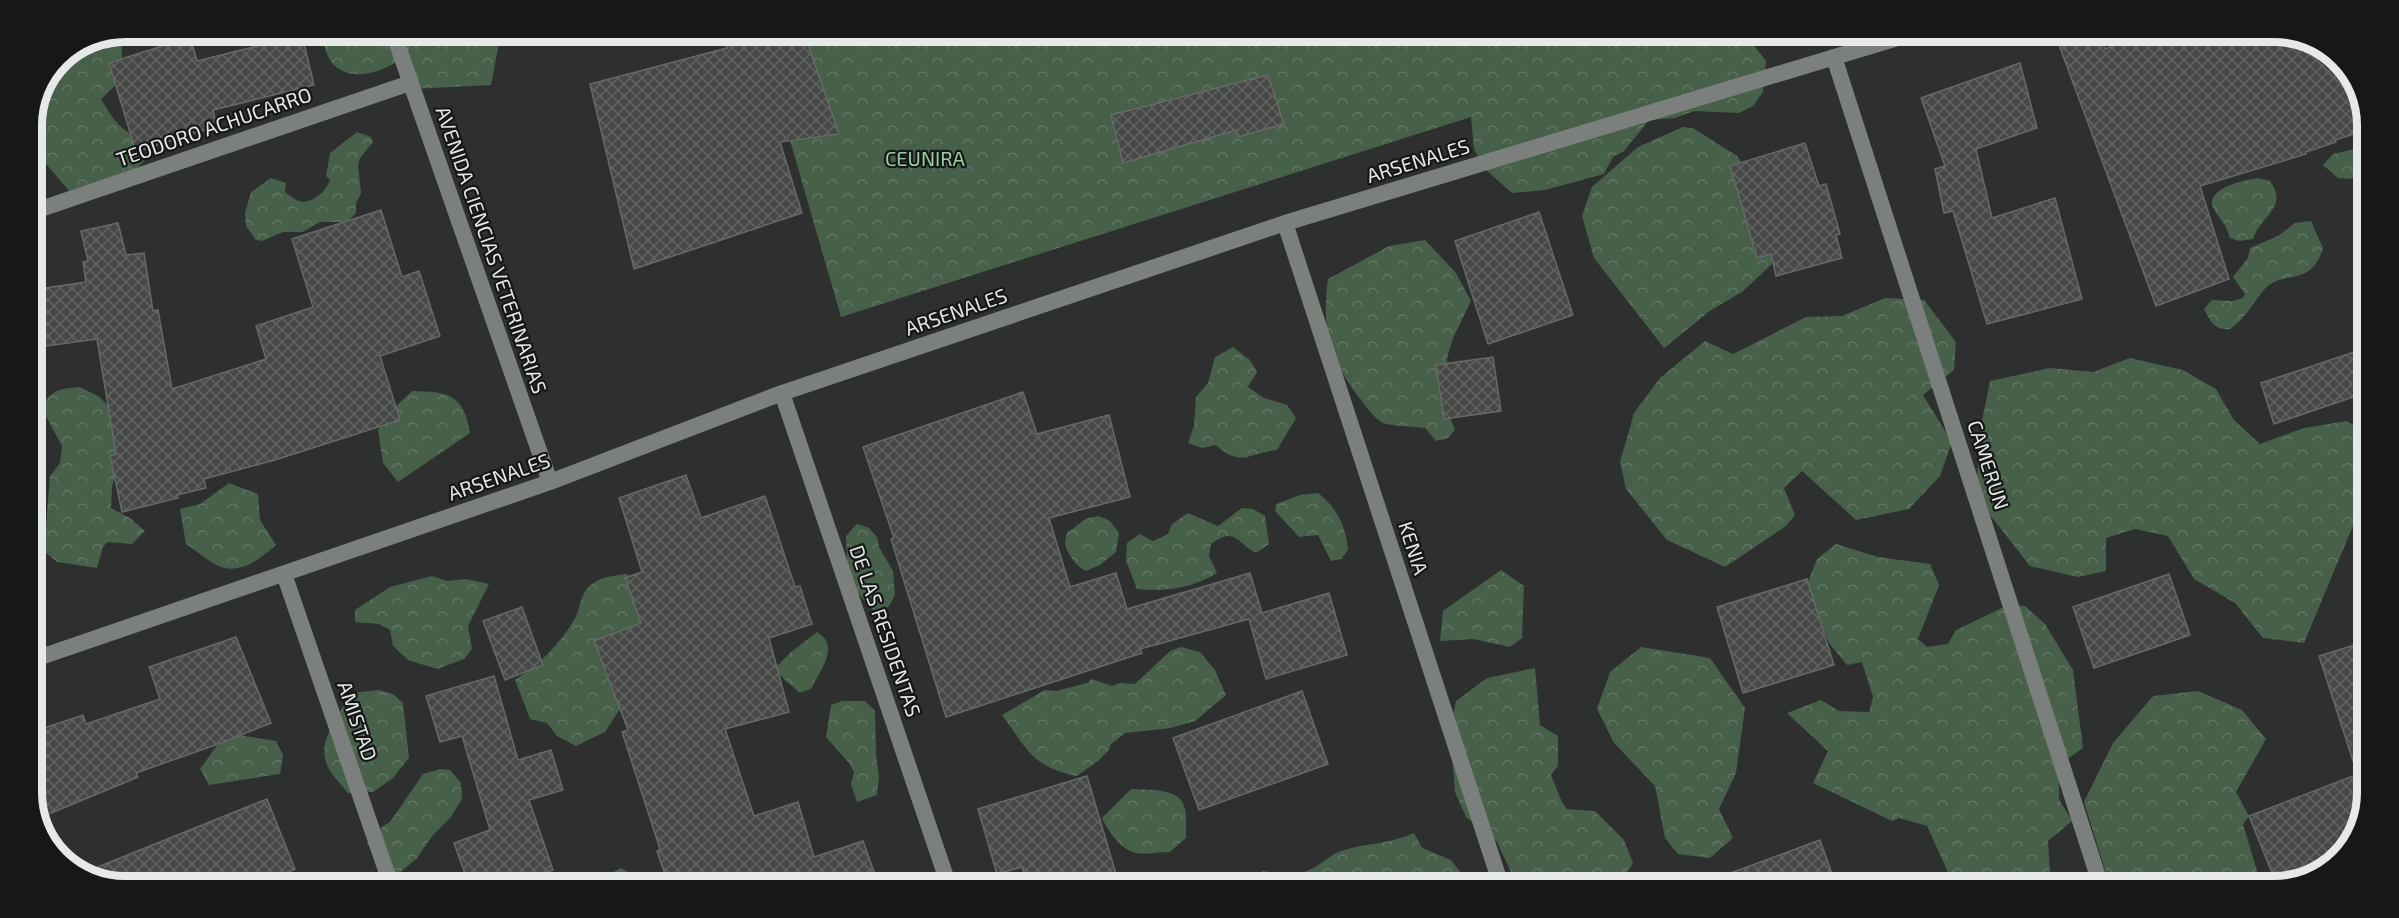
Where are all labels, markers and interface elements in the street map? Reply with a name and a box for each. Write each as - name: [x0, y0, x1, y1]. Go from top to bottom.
- street label: TEODORO ACHUCARRO: [113, 81, 314, 171]
- street label: AVENIDA CIENCIAS VETERINARIAS: [431, 103, 552, 396]
- street label: ARSENALES: [1363, 133, 1472, 187]
- park label: CEUNIRA: [885, 146, 966, 170]
- street label: ARSENALES: [901, 282, 1010, 340]
- street label: CAMERUN: [1963, 417, 2015, 512]
- street label: ARSENALES: [444, 447, 553, 505]
- street label: KENIA: [1394, 518, 1434, 578]
- street label: DE LAS RESIDENTAS: [845, 542, 927, 720]
- street label: AMISTAD: [333, 678, 383, 764]

